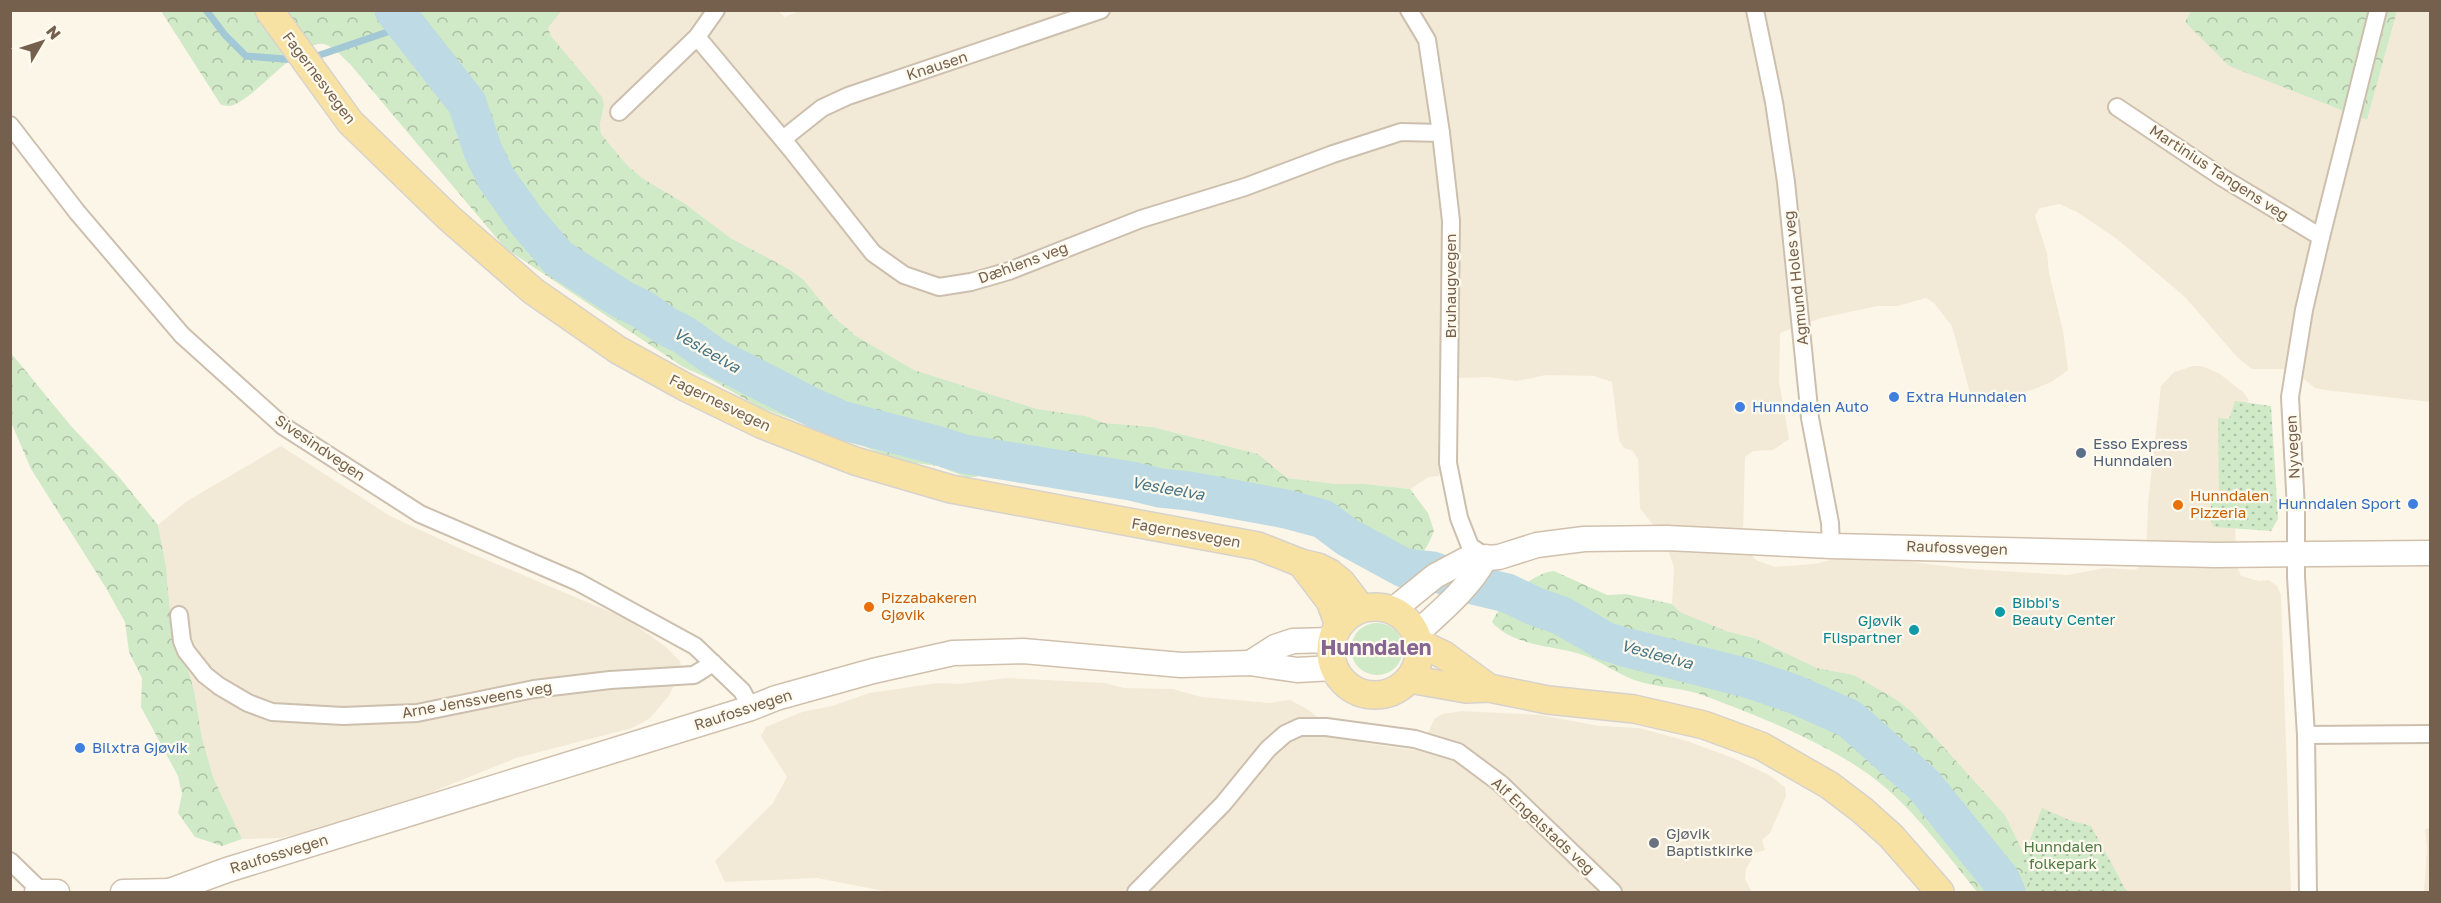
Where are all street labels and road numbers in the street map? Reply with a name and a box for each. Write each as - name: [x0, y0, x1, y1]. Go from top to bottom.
- street label: Fagernesvegen: [279, 28, 360, 127]
- street label: Knausen: [904, 47, 969, 83]
- street label: Martinius Tangens veg: [2147, 120, 2292, 224]
- street label: Agmund Holes veg: [1779, 210, 1811, 346]
- street label: Bruhaugvegen: [1441, 234, 1459, 338]
- street label: Dæhlens veg: [975, 238, 1070, 287]
- street label: Fagernesvegen: [667, 370, 774, 434]
- street label: Sivesindvegen: [272, 410, 369, 484]
- street label: Nyvegen: [2281, 415, 2303, 480]
- street label: Fagernesvegen: [1130, 514, 1242, 550]
- street label: Raufossvegen: [1906, 536, 2008, 558]
- street label: Arne Jenssveens veg: [400, 677, 553, 721]
- street label: Raufossvegen: [692, 685, 794, 733]
- street label: Alf Engelstads veg: [1489, 773, 1599, 878]
- street label: Raufossvegen: [227, 830, 330, 877]

